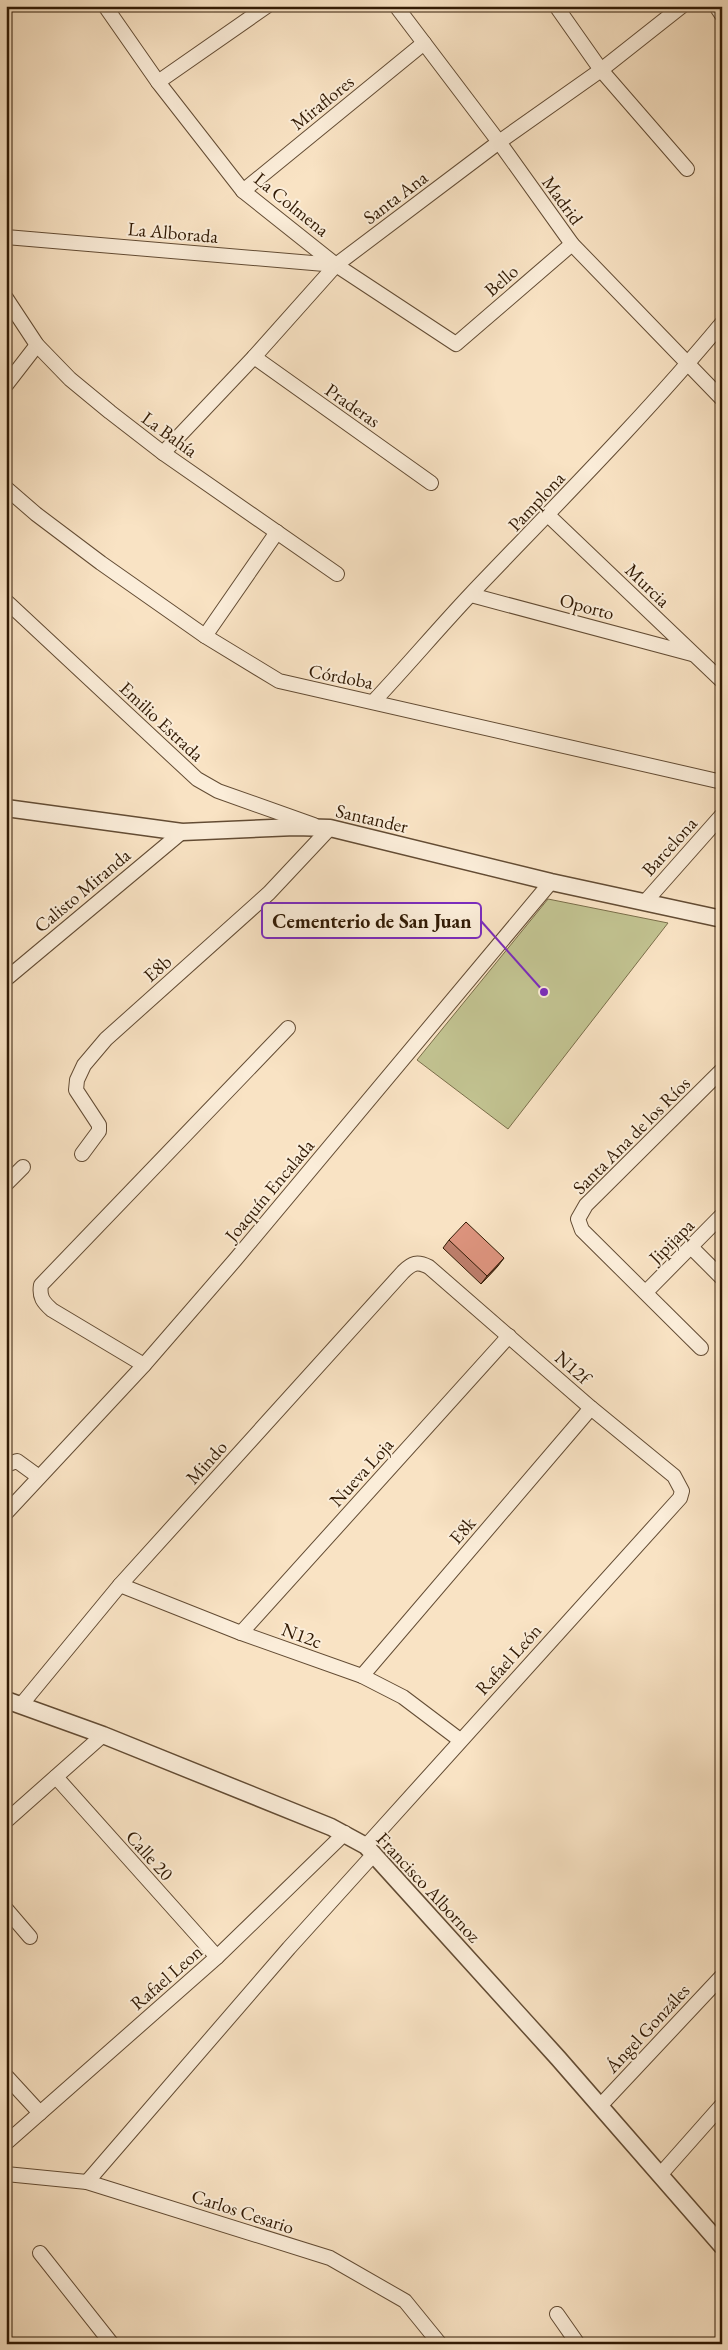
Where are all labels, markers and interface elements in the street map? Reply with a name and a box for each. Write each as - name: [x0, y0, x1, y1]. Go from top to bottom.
- street label: Miraflores: [285, 69, 359, 136]
- street label: Santa Ana: [358, 165, 433, 230]
- street label: La Colmena: [249, 167, 335, 243]
- street label: Madrid: [536, 171, 589, 230]
- street label: La Alborada: [127, 216, 220, 249]
- street label: Bello: [479, 259, 524, 302]
- street label: Praderas: [320, 378, 385, 433]
- street label: La Bahía: [137, 406, 203, 463]
- street label: Pamplona: [502, 466, 571, 537]
- street label: Murcia: [620, 558, 676, 613]
- street label: Oporto: [557, 587, 617, 626]
- street label: Córdoba: [306, 658, 376, 695]
- street label: Emilio Estrada: [114, 676, 209, 767]
- street label: Santander: [333, 798, 411, 839]
- street label: Barcelona: [636, 811, 703, 881]
- street label: Calisto Miranda: [29, 842, 136, 938]
- callout: Cementerio de San Juan: [262, 903, 481, 938]
- text: Cementerio de San Juan: [272, 908, 472, 934]
- street label: E8b: [138, 949, 177, 988]
- street label: Santa Ana de los Ríos: [567, 1071, 696, 1200]
- street label: Joaquín Encalada: [218, 1133, 320, 1248]
- street label: Jipijapa: [642, 1213, 700, 1271]
- street label: N12f: [550, 1345, 597, 1391]
- street label: Nueva Loja: [324, 1432, 399, 1512]
- street label: Mindo: [180, 1435, 233, 1490]
- street label: E8k: [444, 1510, 482, 1549]
- street label: N12c: [278, 1617, 326, 1654]
- street label: Rafael León: [470, 1618, 547, 1700]
- street label: Calle 20: [120, 1825, 179, 1886]
- street label: Francisco Albornoz: [371, 1827, 487, 1949]
- street label: Rafael Leon: [125, 1939, 208, 2016]
- street label: Ángel Gonzáles: [599, 1978, 695, 2079]
- street label: Carlos Cesario: [188, 2183, 297, 2240]

